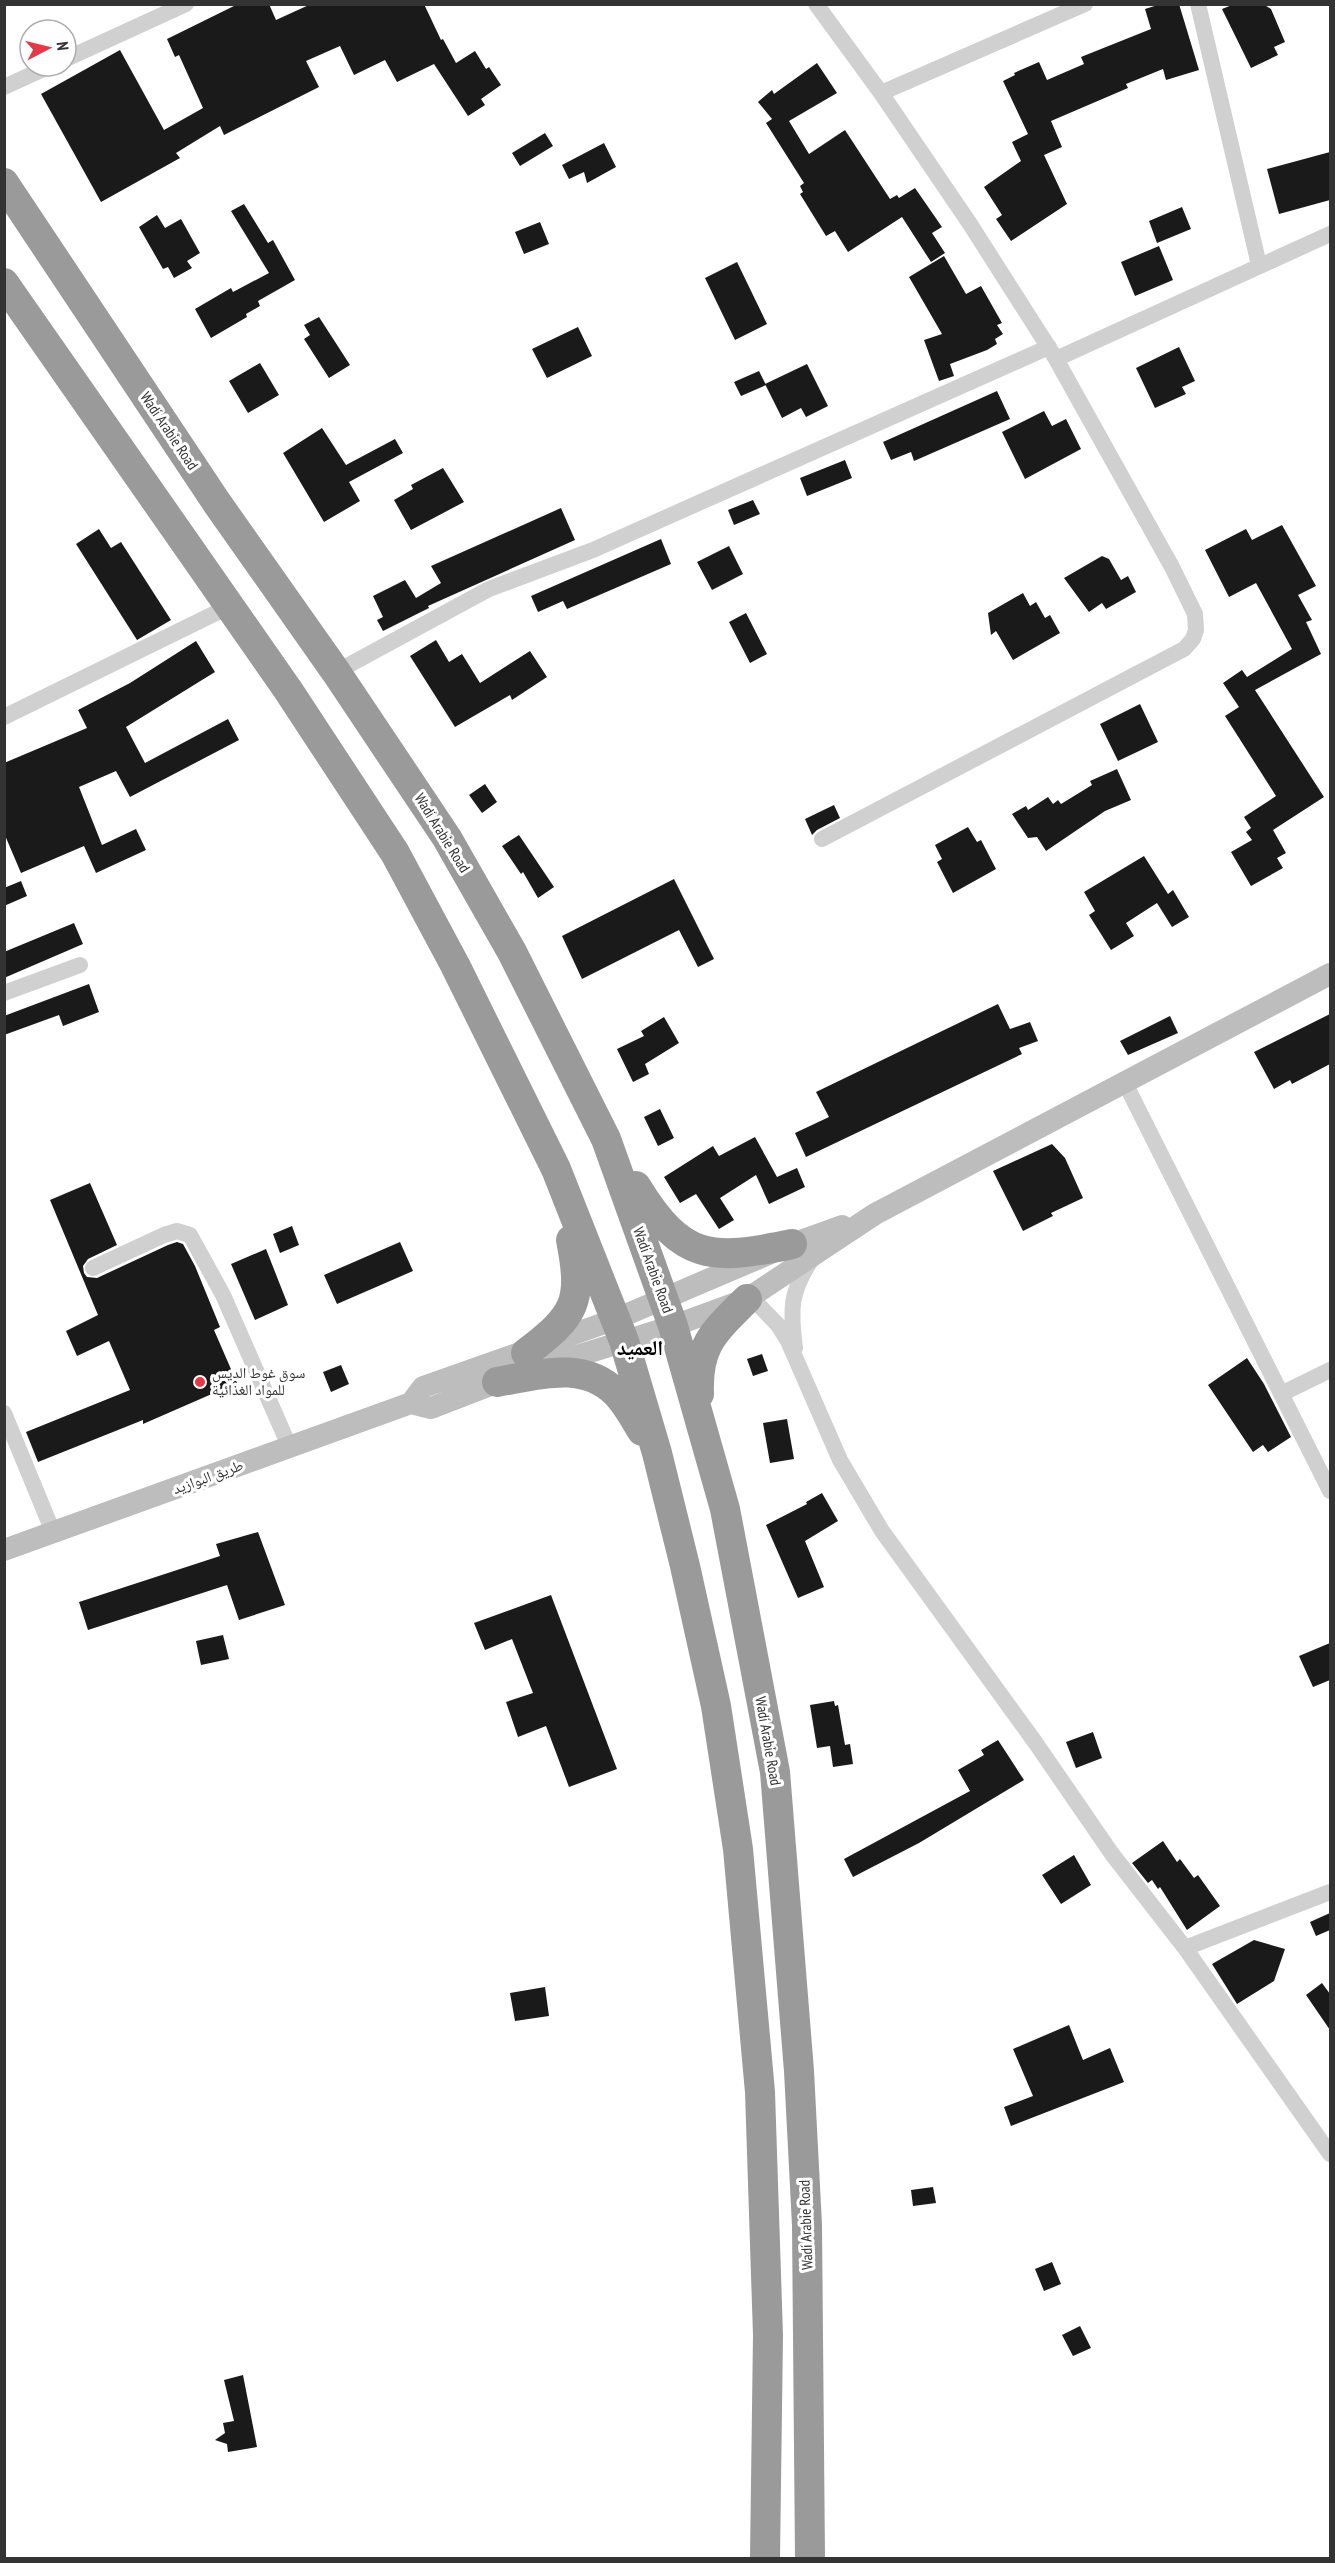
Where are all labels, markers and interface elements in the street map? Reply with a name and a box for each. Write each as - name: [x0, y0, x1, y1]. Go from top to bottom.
- north arrow: [18, 18, 78, 78]
- text: N: [52, 41, 73, 52]
- street label: Wadi Arabie Road: [136, 388, 202, 473]
- street label: Wadi Arabie Road: [411, 790, 474, 876]
- street label: Wadi Arabie Road: [629, 1224, 678, 1315]
- district label: العميد: [617, 1334, 663, 1361]
- place label: سوق غوط الديس للمواد الغذائية: [212, 1363, 305, 1399]
- marker: سوق غوط الديس للمواد الغذائية: [193, 1375, 207, 1389]
- street label: طريق البوازيد: [170, 1455, 246, 1499]
- street label: Wadi Arabie Road: [751, 1695, 786, 1787]
- street label: Wadi Arabie Road: [794, 2180, 817, 2270]

